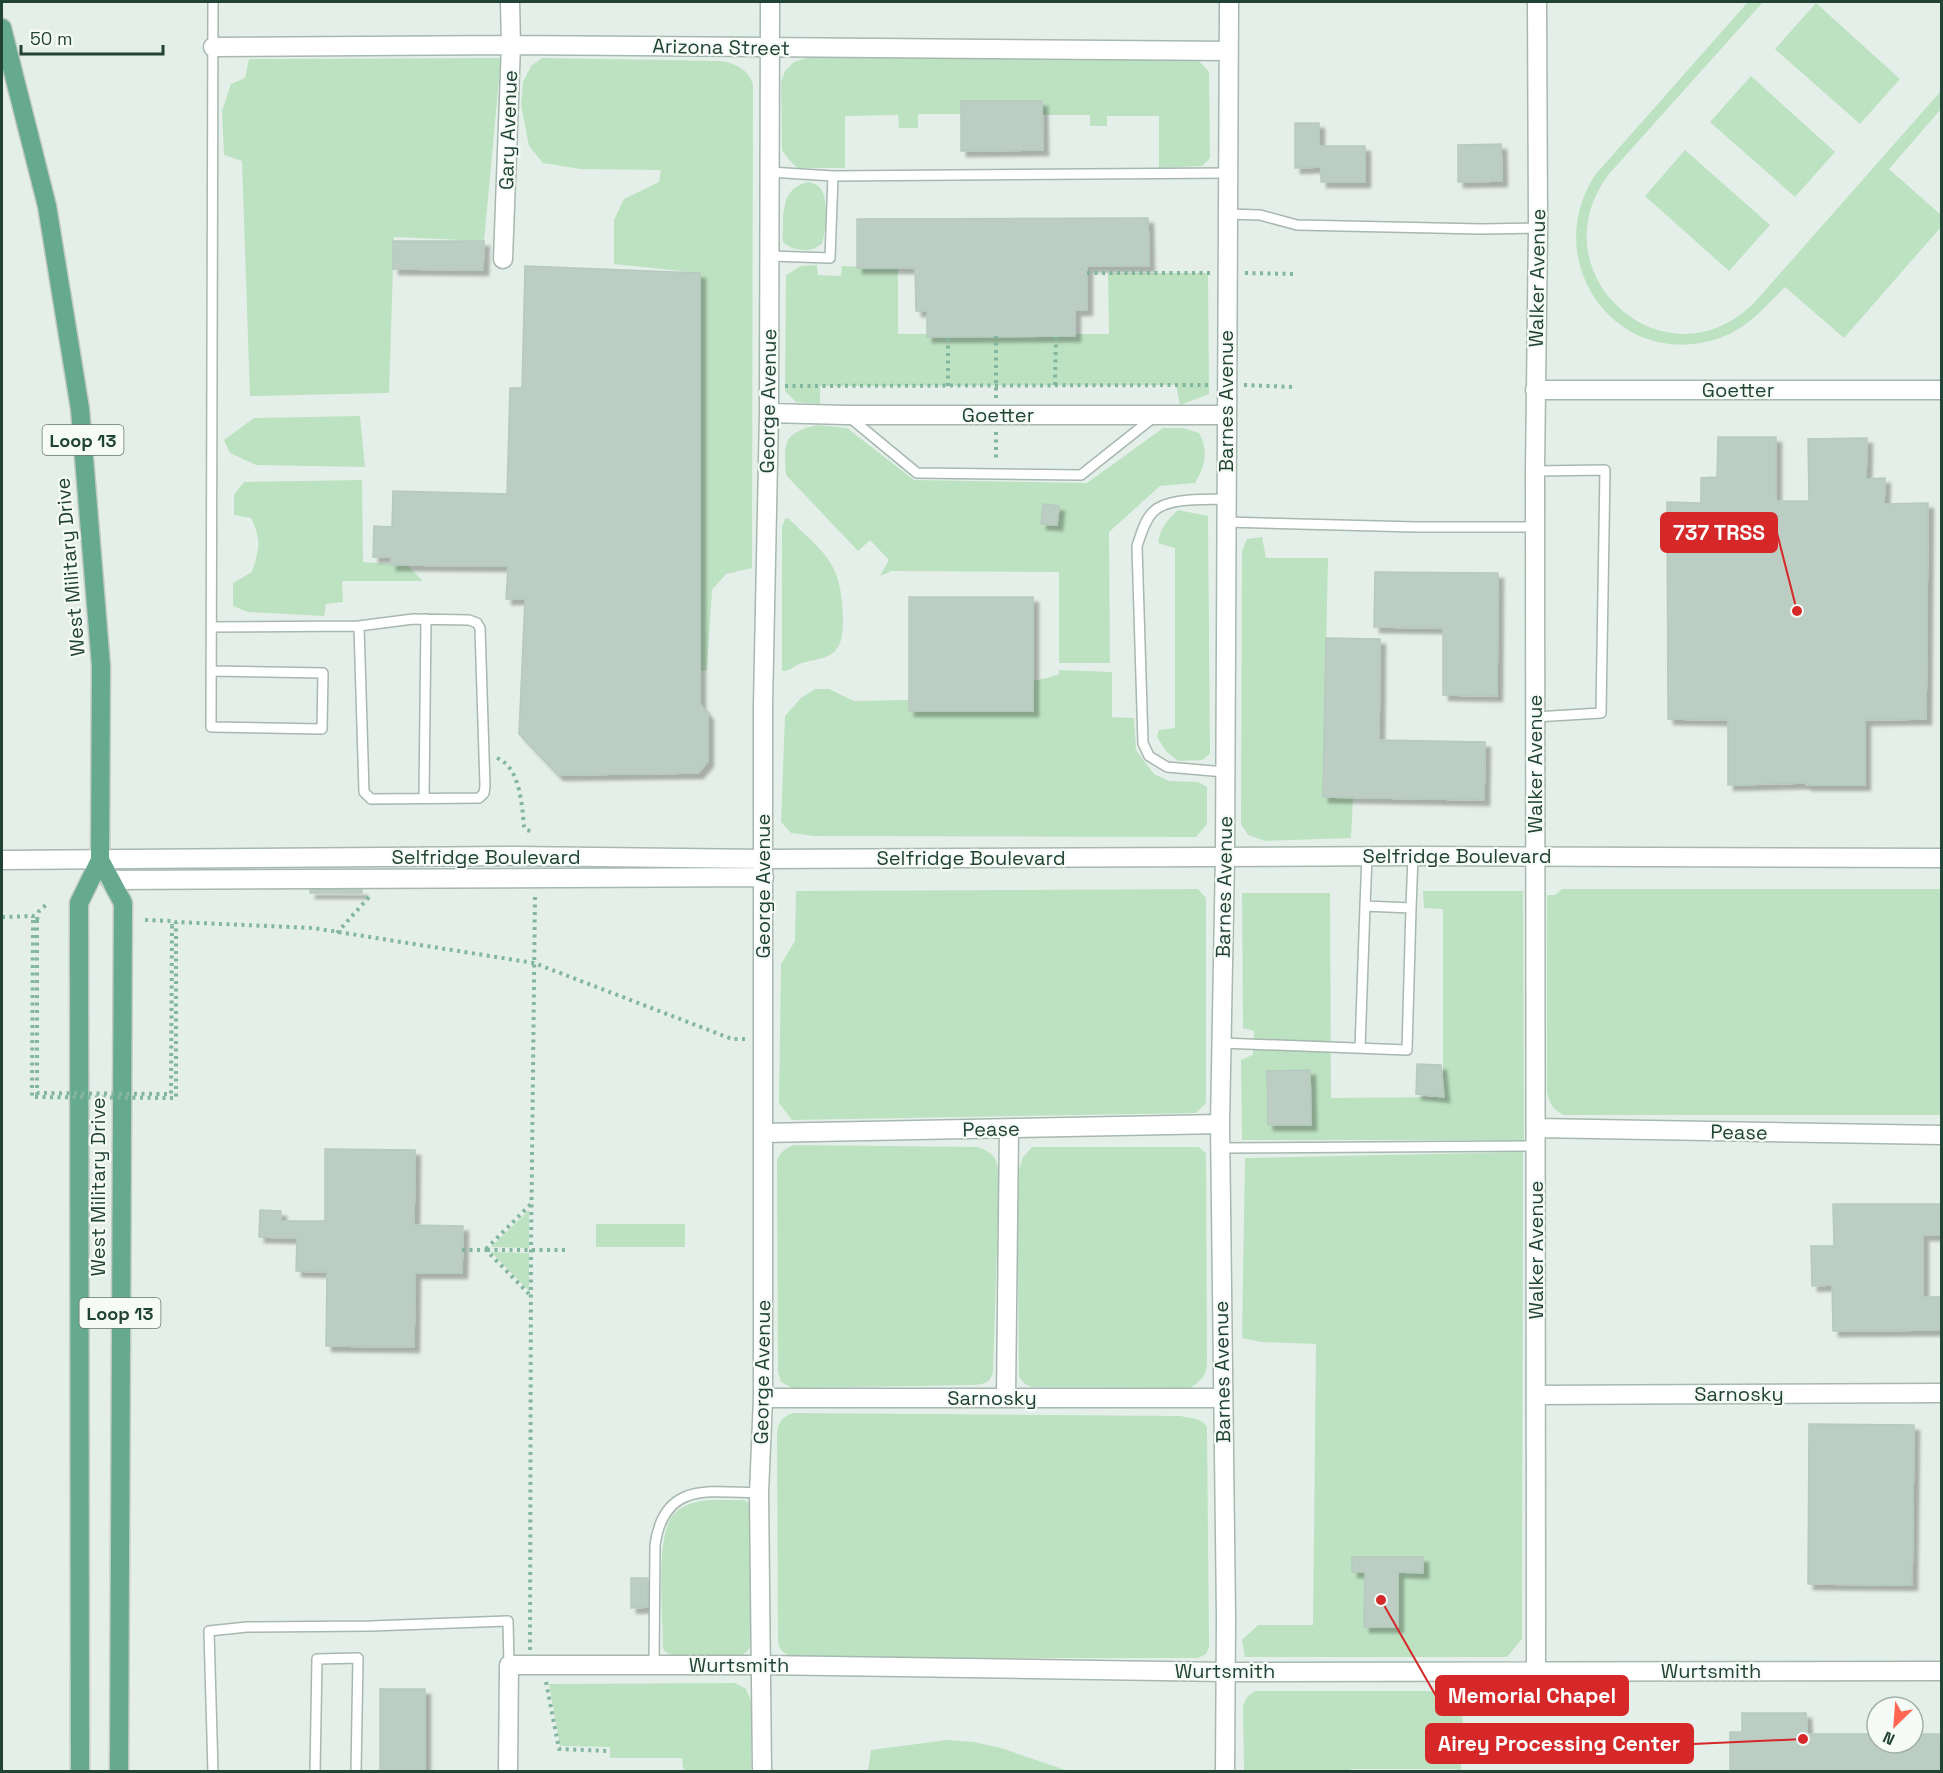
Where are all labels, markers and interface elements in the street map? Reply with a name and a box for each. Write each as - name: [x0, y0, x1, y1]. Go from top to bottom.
- scale bar: [21, 18, 164, 56]
- text: 50 m: [30, 27, 72, 50]
- street label: Arizona Street: [652, 33, 790, 61]
- street label: Gary Avenue: [493, 70, 523, 190]
- street label: Walker Avenue: [1523, 208, 1551, 348]
- street label: George Avenue: [754, 328, 782, 474]
- street label: Barnes Avenue: [1213, 330, 1239, 472]
- street label: Goetter: [1702, 377, 1774, 403]
- street label: Goetter: [962, 402, 1034, 428]
- road number: Loop 13: [42, 425, 124, 455]
- street label: West Military Drive: [49, 477, 91, 657]
- callout: 737 TRSS: [1661, 513, 1777, 552]
- text: 737 TRSS: [1673, 519, 1765, 546]
- street label: Walker Avenue: [1522, 695, 1548, 833]
- street label: George Avenue: [750, 814, 776, 958]
- street label: Barnes Avenue: [1210, 816, 1238, 958]
- street label: Selfridge Boulevard: [1362, 843, 1552, 869]
- street label: Selfridge Boulevard: [391, 844, 581, 870]
- street label: Selfridge Boulevard: [876, 845, 1066, 871]
- street label: West Military Drive: [85, 1097, 111, 1277]
- street label: Pease: [962, 1116, 1020, 1142]
- street label: Pease: [1710, 1119, 1768, 1145]
- street label: Walker Avenue: [1523, 1181, 1549, 1319]
- road number: Loop 13: [80, 1298, 160, 1328]
- street label: George Avenue: [748, 1299, 776, 1445]
- street label: Barnes Avenue: [1208, 1301, 1236, 1443]
- street label: Sarnosky: [1694, 1381, 1784, 1407]
- street label: Sarnosky: [947, 1385, 1037, 1411]
- street label: Wurtsmith: [689, 1652, 789, 1678]
- street label: Wurtsmith: [1175, 1658, 1275, 1684]
- street label: Wurtsmith: [1661, 1658, 1761, 1684]
- callout: Memorial Chapel: [1436, 1676, 1628, 1715]
- text: Memorial Chapel: [1448, 1682, 1616, 1709]
- north arrow: [1865, 1695, 1925, 1755]
- callout: Airey Processing Center: [1426, 1724, 1693, 1763]
- text: N: [1880, 1726, 1898, 1750]
- text: Airey Processing Center: [1438, 1730, 1680, 1757]

